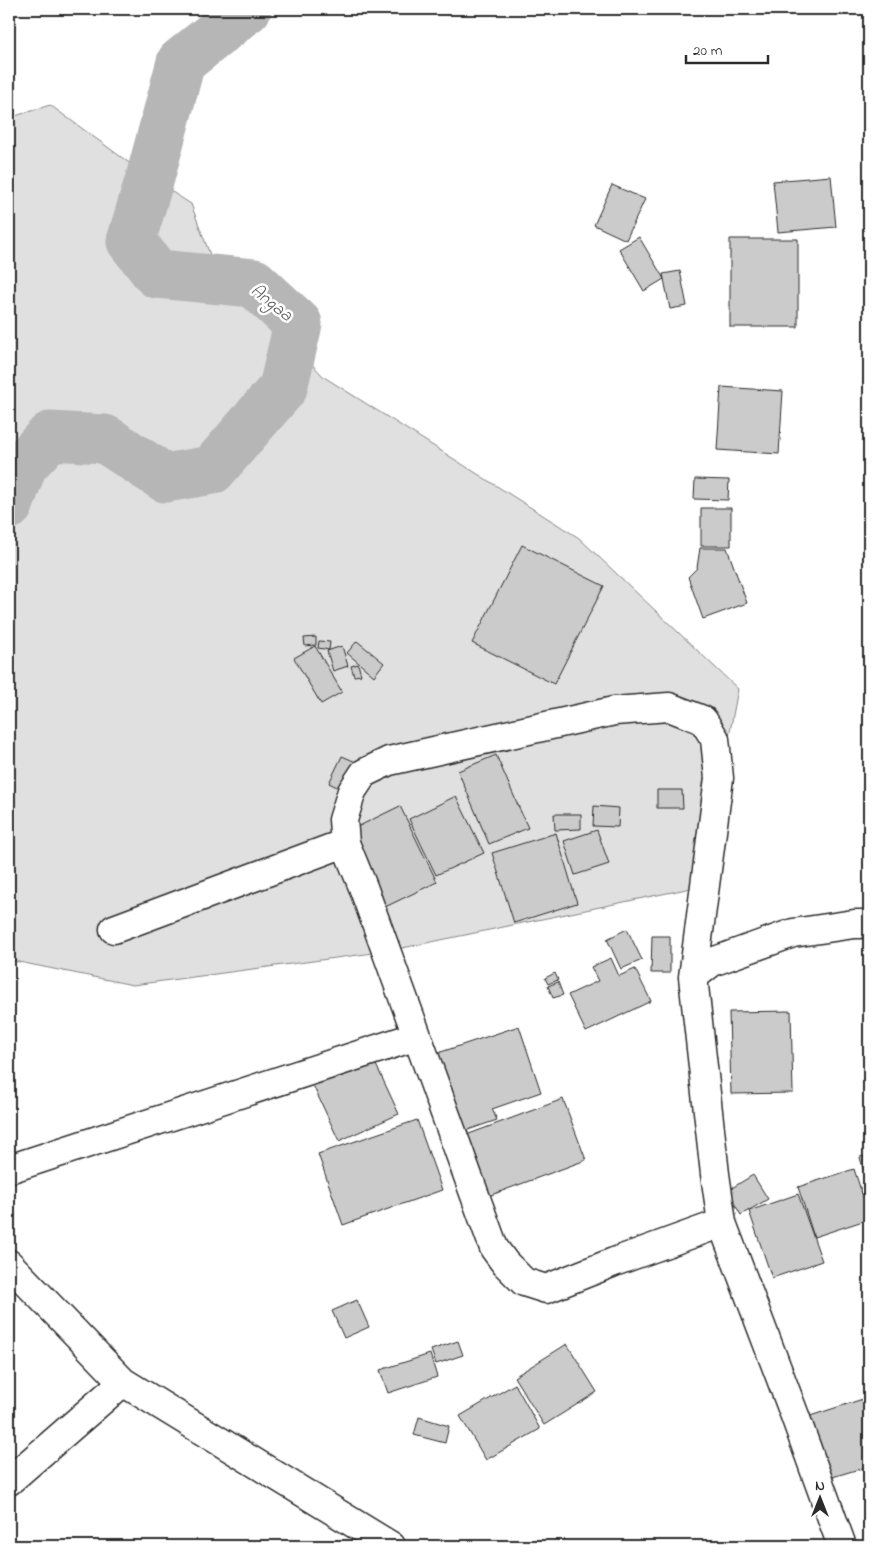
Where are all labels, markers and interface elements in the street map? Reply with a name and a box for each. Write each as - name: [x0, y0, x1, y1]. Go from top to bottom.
- scale bar: [686, 32, 768, 64]
- text: 20 m: [693, 40, 723, 62]
- water label: Angaa: [244, 279, 298, 329]
- north arrow: [796, 1472, 846, 1522]
- text: N: [815, 1476, 825, 1497]

